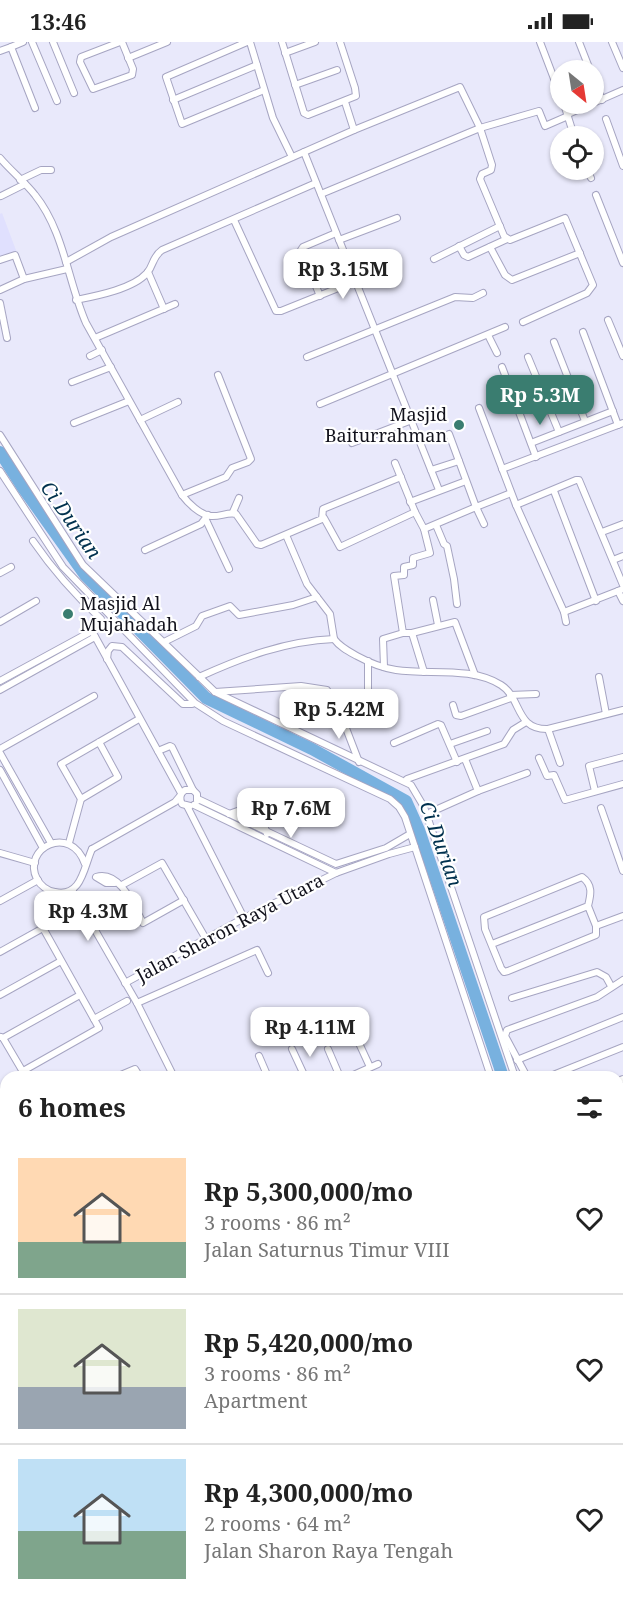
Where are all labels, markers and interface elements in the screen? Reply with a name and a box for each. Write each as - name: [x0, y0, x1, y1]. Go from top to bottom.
- text: 13:46: [30, 6, 86, 36]
- north arrow: [550, 60, 604, 114]
- map controls: [550, 60, 604, 180]
- button: locate: [550, 126, 604, 180]
- pin: Rp 3.15M: [281, 249, 405, 300]
- text: Rp 3.15M: [297, 255, 389, 282]
- pin: Rp 5.3M: [485, 375, 595, 426]
- text: Rp 5.3M: [500, 381, 580, 408]
- place label: Masjid Baiturrahman: [325, 402, 447, 447]
- marker: Masjid Baiturrahman: [452, 418, 466, 432]
- water label: Ci Durian: [35, 475, 108, 564]
- place label: Masjid Al Mujahadah: [80, 591, 178, 636]
- marker: Masjid Al Mujahadah: [61, 607, 75, 621]
- pin: Rp 5.42M: [277, 689, 401, 740]
- text: Rp 5.42M: [293, 695, 385, 722]
- pin: Rp 7.6M: [236, 788, 346, 839]
- text: Rp 7.6M: [251, 794, 331, 821]
- water label: Ci Durian: [414, 797, 469, 890]
- street label: Jalan Sharon Raya Utara: [131, 867, 328, 987]
- pin: Rp 4.3M: [33, 891, 143, 942]
- text: Rp 4.3M: [48, 897, 128, 924]
- pin: Rp 4.11M: [248, 1007, 372, 1058]
- text: Rp 4.11M: [264, 1013, 356, 1040]
- text: 6 homes: [18, 1089, 126, 1125]
- icon: filters: [573, 1091, 606, 1124]
- text: Rp 5,300,000/mo: [204, 1173, 413, 1209]
- icon: home: [66, 1182, 138, 1254]
- icon: heart: [573, 1202, 606, 1235]
- text: 3 rooms · 86 m²: [204, 1209, 351, 1236]
- text: Jalan Saturnus Timur VIII: [204, 1236, 449, 1263]
- text: Rp 5,420,000/mo: [204, 1324, 413, 1360]
- icon: home: [66, 1333, 138, 1405]
- icon: heart: [573, 1353, 606, 1386]
- text: 3 rooms · 86 m²: [204, 1360, 351, 1387]
- text: Apartment: [204, 1387, 308, 1414]
- text: Rp 4,300,000/mo: [204, 1474, 413, 1510]
- icon: home: [66, 1483, 138, 1555]
- icon: heart: [573, 1503, 606, 1536]
- text: 2 rooms · 64 m²: [204, 1510, 351, 1537]
- text: Jalan Sharon Raya Tengah: [204, 1537, 453, 1564]

